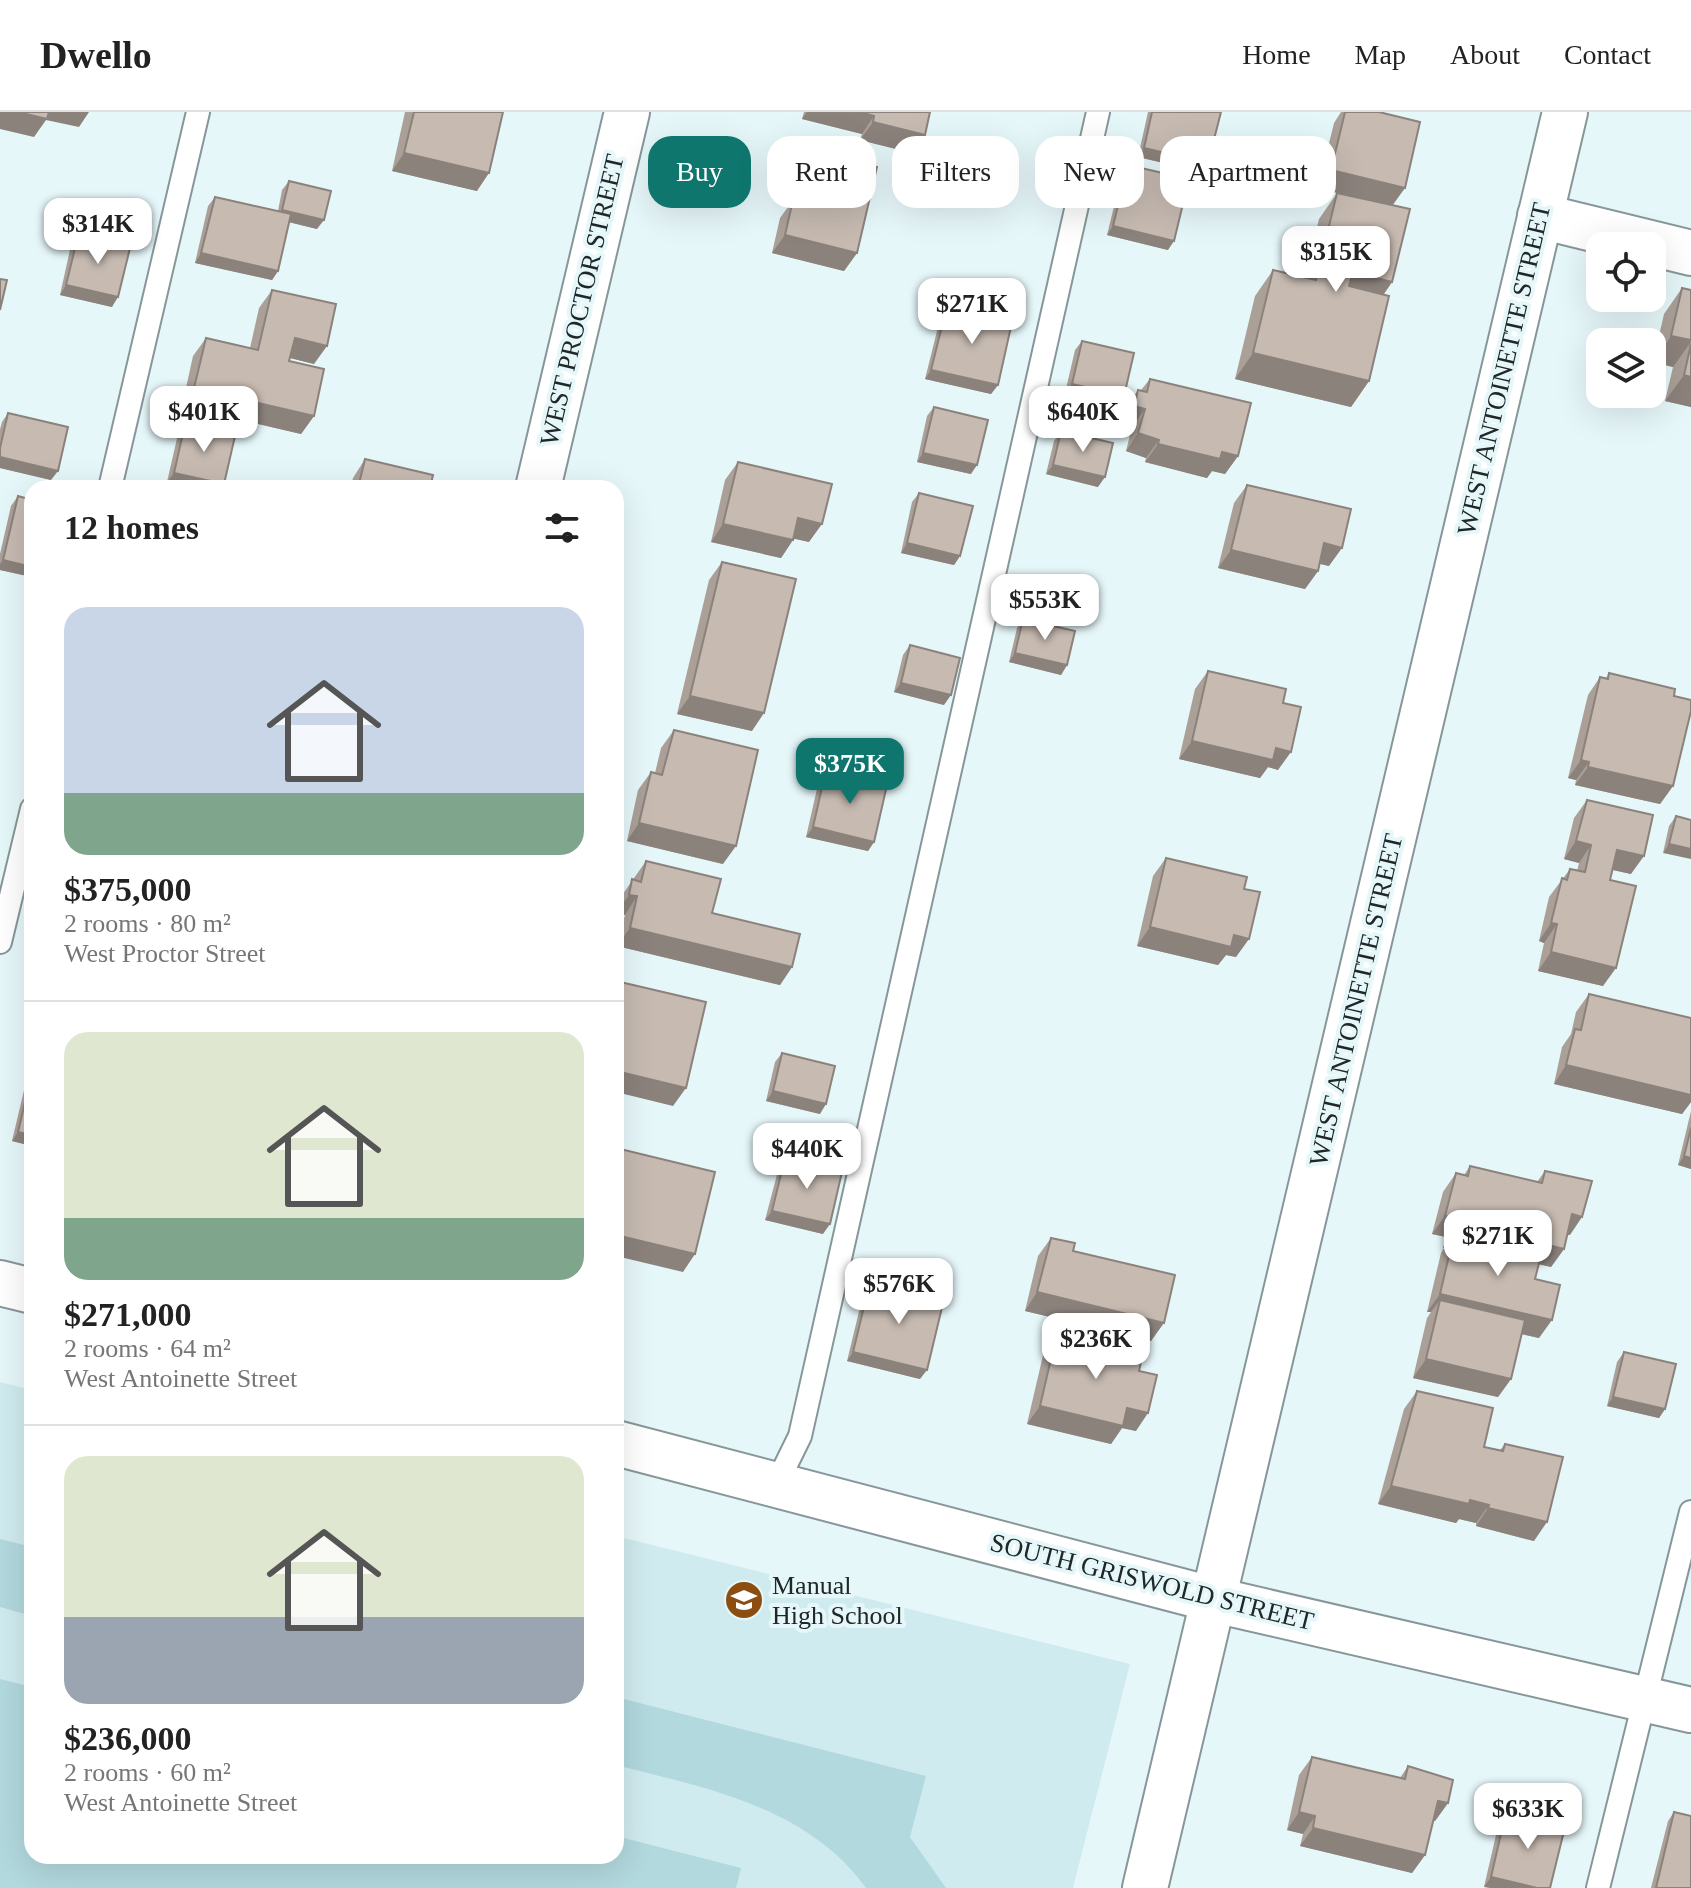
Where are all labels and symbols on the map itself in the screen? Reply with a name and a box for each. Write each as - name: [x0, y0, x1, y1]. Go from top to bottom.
- street label: WEST PROCTOR STREET: [534, 151, 630, 448]
- pin: $314K: [42, 198, 154, 266]
- street label: WEST ANTOINETTE STREET: [1452, 200, 1556, 538]
- pin: $315K: [1280, 226, 1392, 294]
- pin: $271K: [916, 278, 1028, 346]
- pin: $401K: [148, 386, 260, 454]
- pin: $640K: [1027, 386, 1139, 454]
- pin: $553K: [989, 574, 1101, 642]
- pin: $375K: [794, 738, 906, 806]
- street label: WEST ANTOINETTE STREET: [1304, 831, 1408, 1169]
- pin: $440K: [751, 1123, 863, 1191]
- pin: $271K: [1442, 1210, 1554, 1278]
- pin: $576K: [843, 1258, 955, 1326]
- pin: $236K: [1040, 1313, 1152, 1381]
- street label: SOUTH GRISWOLD STREET: [987, 1528, 1317, 1636]
- place label: Manual High School: [772, 1571, 903, 1630]
- school or university icon: Manual High School: [723, 1579, 765, 1621]
- pin: $633K: [1472, 1783, 1584, 1851]

